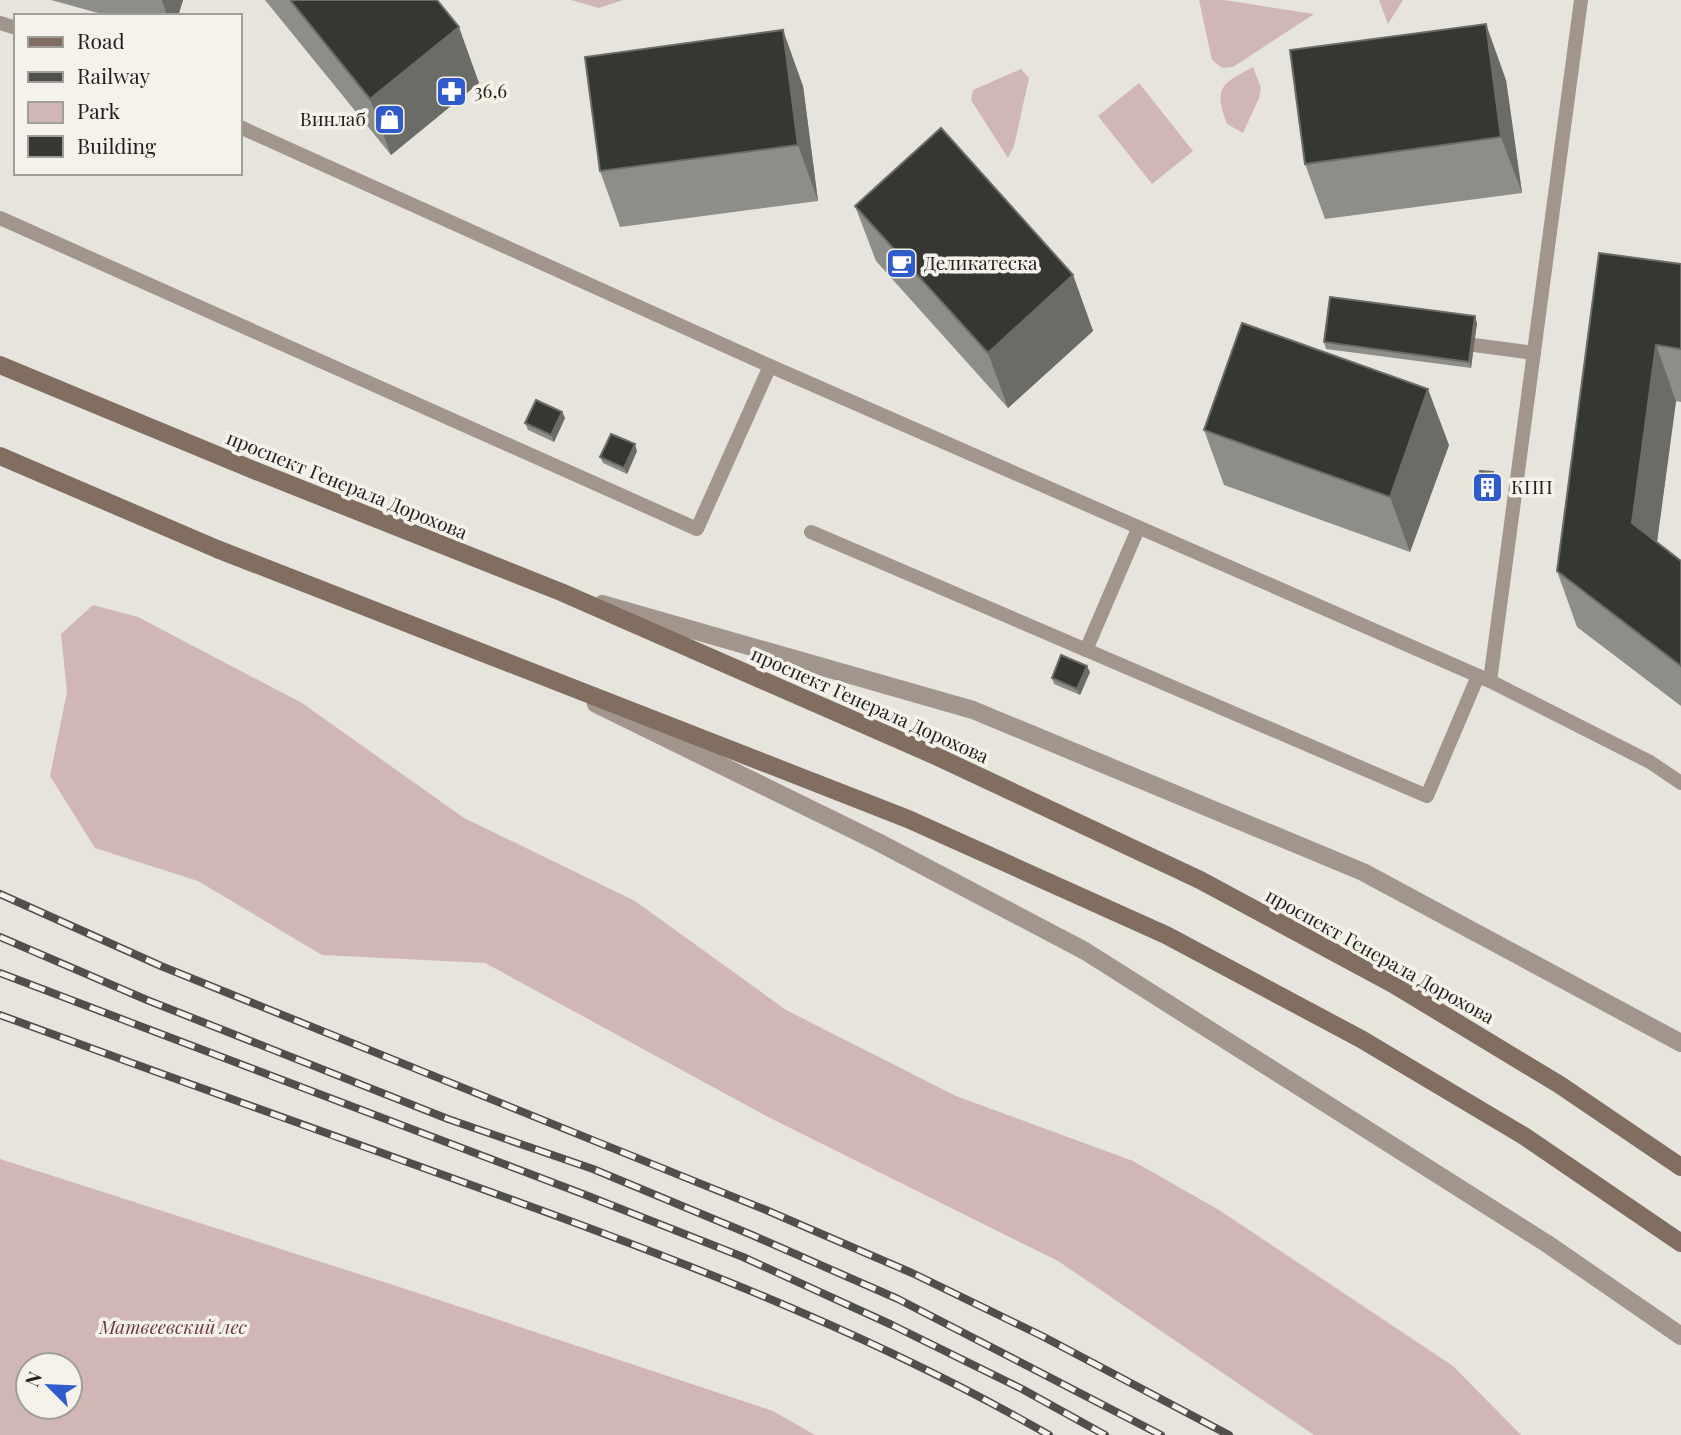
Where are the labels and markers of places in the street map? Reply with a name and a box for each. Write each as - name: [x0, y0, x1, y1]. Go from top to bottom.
- pharmacy icon: 36,6: [434, 74, 468, 108]
- place label: 36,6: [474, 77, 507, 103]
- shop icon: Винлаб: [372, 102, 406, 136]
- place label: Винлаб: [300, 105, 366, 131]
- cafe icon: Деликатеска: [884, 246, 918, 280]
- place label: Деликатеска: [924, 249, 1038, 275]
- building icon: КПП: [1471, 470, 1505, 504]
- place label: КПП: [1511, 473, 1553, 499]

